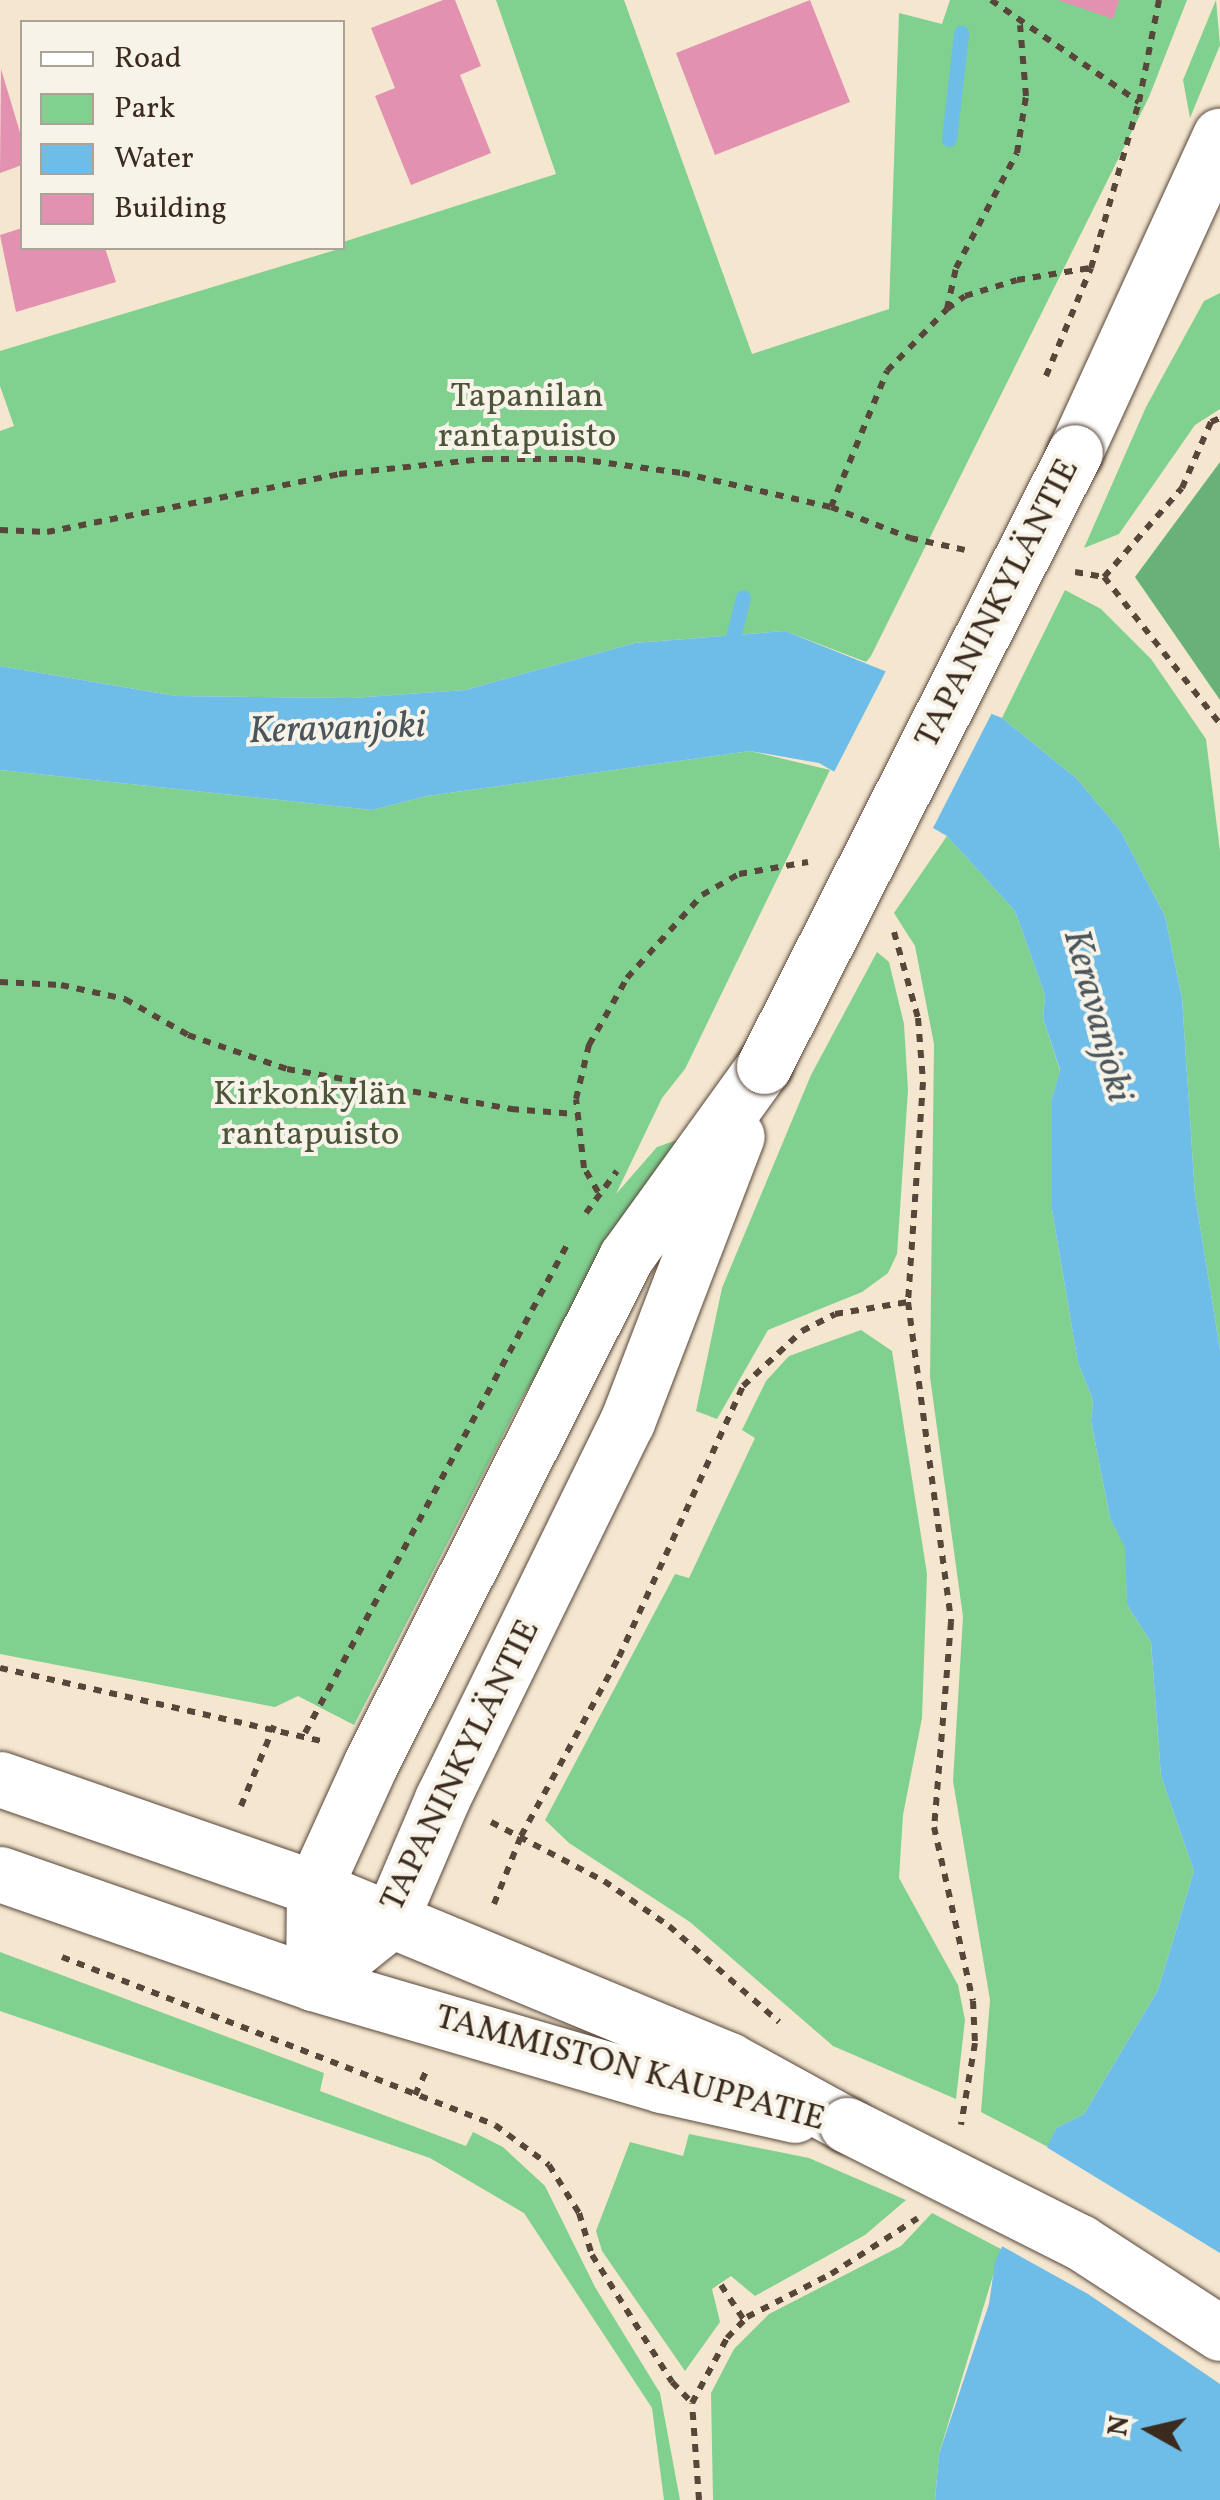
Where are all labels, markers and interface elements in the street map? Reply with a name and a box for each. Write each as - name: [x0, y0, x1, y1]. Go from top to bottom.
- legend: [20, 20, 345, 250]
- text: Road: [114, 38, 182, 80]
- text: Park: [114, 88, 175, 130]
- text: Water: [114, 138, 194, 180]
- text: Building: [114, 188, 227, 230]
- park label: Tapanilan rantapuisto: [438, 376, 616, 458]
- street label: TAPANINKYLÄNTIE: [907, 452, 1089, 756]
- water label: Keravanjoki: [248, 704, 426, 756]
- water label: Keravanjoki: [1051, 925, 1141, 1107]
- park label: Kirkonkylän rantapuisto: [213, 1074, 407, 1156]
- street label: TAPANINKYLÄNTIE: [372, 1613, 550, 1919]
- street label: TAMMISTON KAUPPATIE: [431, 1997, 829, 2141]
- north arrow: [1100, 2380, 1200, 2480]
- text: N: [1099, 2413, 1141, 2439]

